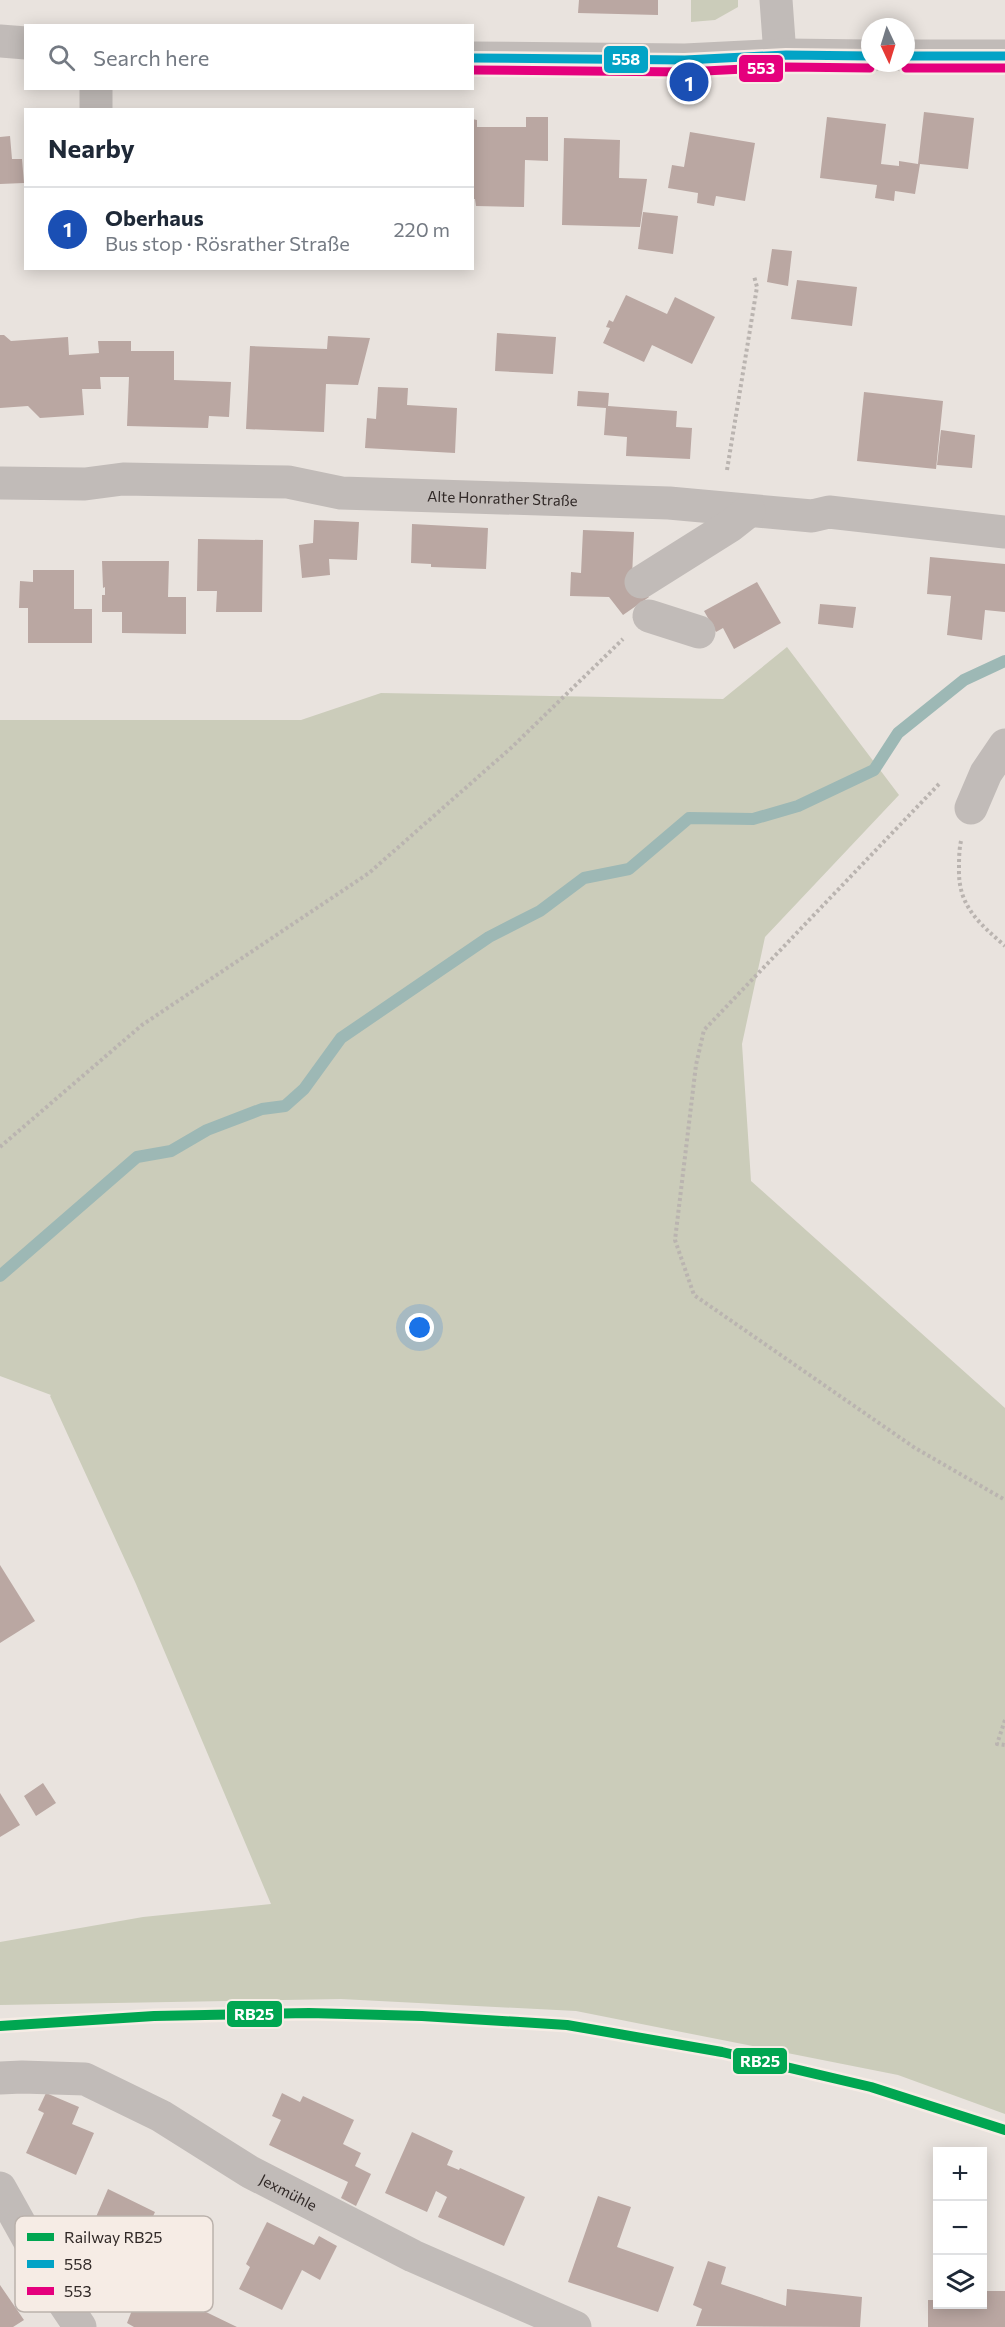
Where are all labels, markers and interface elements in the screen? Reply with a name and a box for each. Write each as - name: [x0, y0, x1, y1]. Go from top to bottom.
- north arrow: [861, 18, 915, 72]
- search box: [24, 24, 474, 90]
- icon: search: [45, 41, 78, 74]
- text: Search here: [93, 44, 209, 71]
- line badge: 558: [603, 45, 649, 74]
- text: 558: [612, 49, 640, 68]
- line badge: 553: [738, 54, 784, 83]
- text: 553: [747, 58, 775, 77]
- pin: 1: [670, 60, 708, 104]
- text: Nearby: [48, 132, 135, 163]
- text: Oberhaus: [105, 204, 204, 231]
- text: 1: [63, 217, 72, 241]
- text: 220 m: [394, 217, 450, 241]
- text: Bus stop · Rösrather Straße: [105, 231, 350, 255]
- street label: Alte Honrather Straße: [427, 487, 578, 509]
- your location: [405, 1313, 434, 1342]
- line badge: RB25: [226, 2000, 283, 2028]
- text: RB25: [234, 2004, 274, 2023]
- line badge: RB25: [732, 2047, 788, 2075]
- text: RB25: [740, 2051, 780, 2070]
- map controls: [933, 2147, 987, 2309]
- button: +: [933, 2147, 987, 2201]
- street label: Jexmühle: [257, 2170, 320, 2214]
- button: −: [933, 2201, 987, 2255]
- legend: [15, 2216, 213, 2312]
- text: Railway RB25: [64, 2227, 163, 2246]
- text: 558: [64, 2254, 92, 2273]
- button: layers: [933, 2255, 987, 2309]
- text: 553: [64, 2281, 92, 2300]

